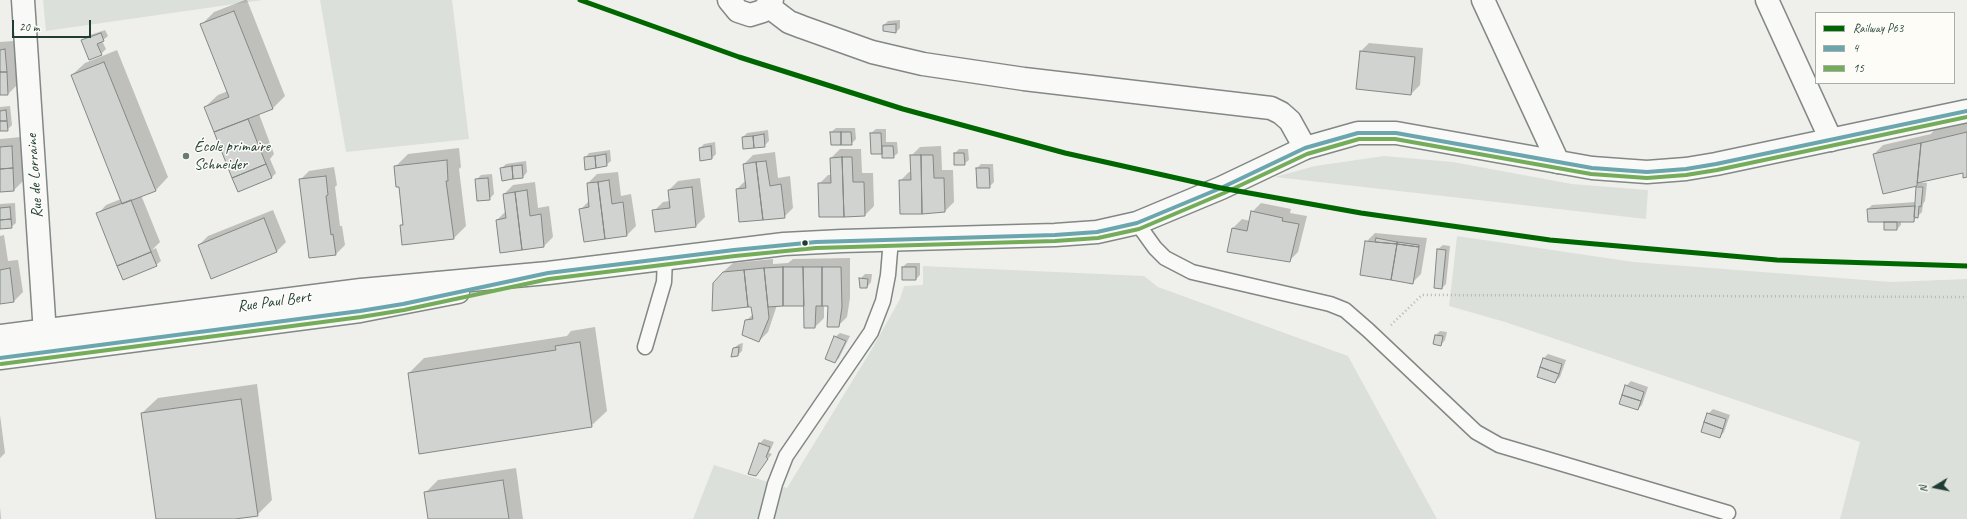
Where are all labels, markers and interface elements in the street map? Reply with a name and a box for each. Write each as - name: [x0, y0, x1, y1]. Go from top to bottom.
- scale bar: [14, 12, 93, 38]
- legend: [1815, 12, 1955, 84]
- text: 20 m: [19, 19, 39, 35]
- text: Railway P63: [1853, 20, 1903, 36]
- text: 4: [1853, 40, 1858, 56]
- text: 15: [1853, 60, 1864, 76]
- street label: Rue de Lorraine: [22, 133, 48, 219]
- place label: École primaire Schneider: [194, 137, 270, 175]
- marker: École primaire Schneider: [181, 151, 191, 161]
- unlabelled marker: [800, 238, 810, 248]
- street label: Rue Paul Bert: [236, 287, 312, 317]
- north arrow: [1915, 467, 1955, 507]
- text: N: [1916, 485, 1931, 494]

